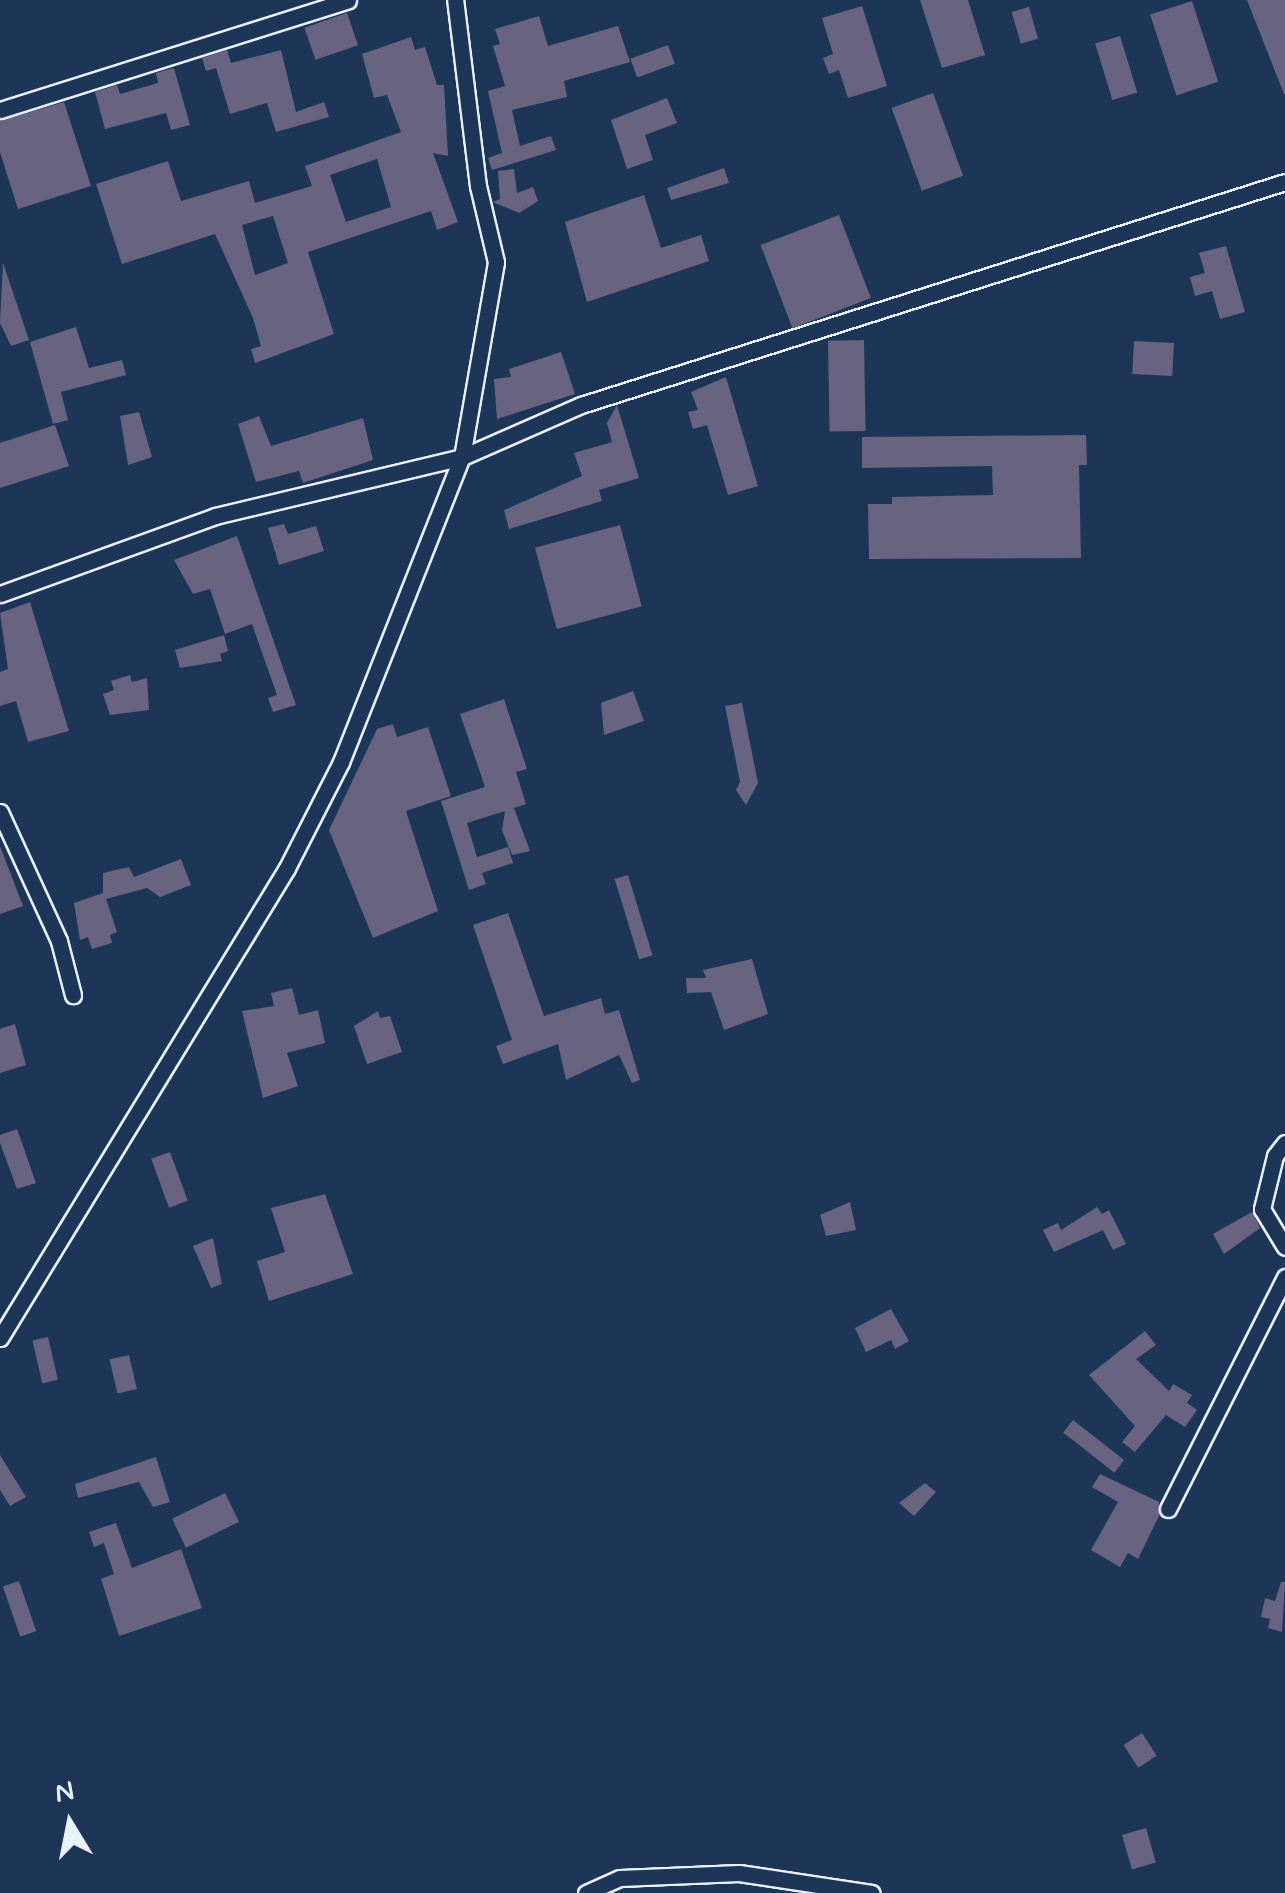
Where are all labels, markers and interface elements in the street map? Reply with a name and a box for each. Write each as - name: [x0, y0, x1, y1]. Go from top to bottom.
- north arrow: [20, 1773, 120, 1873]
- text: N: [52, 1773, 77, 1813]

